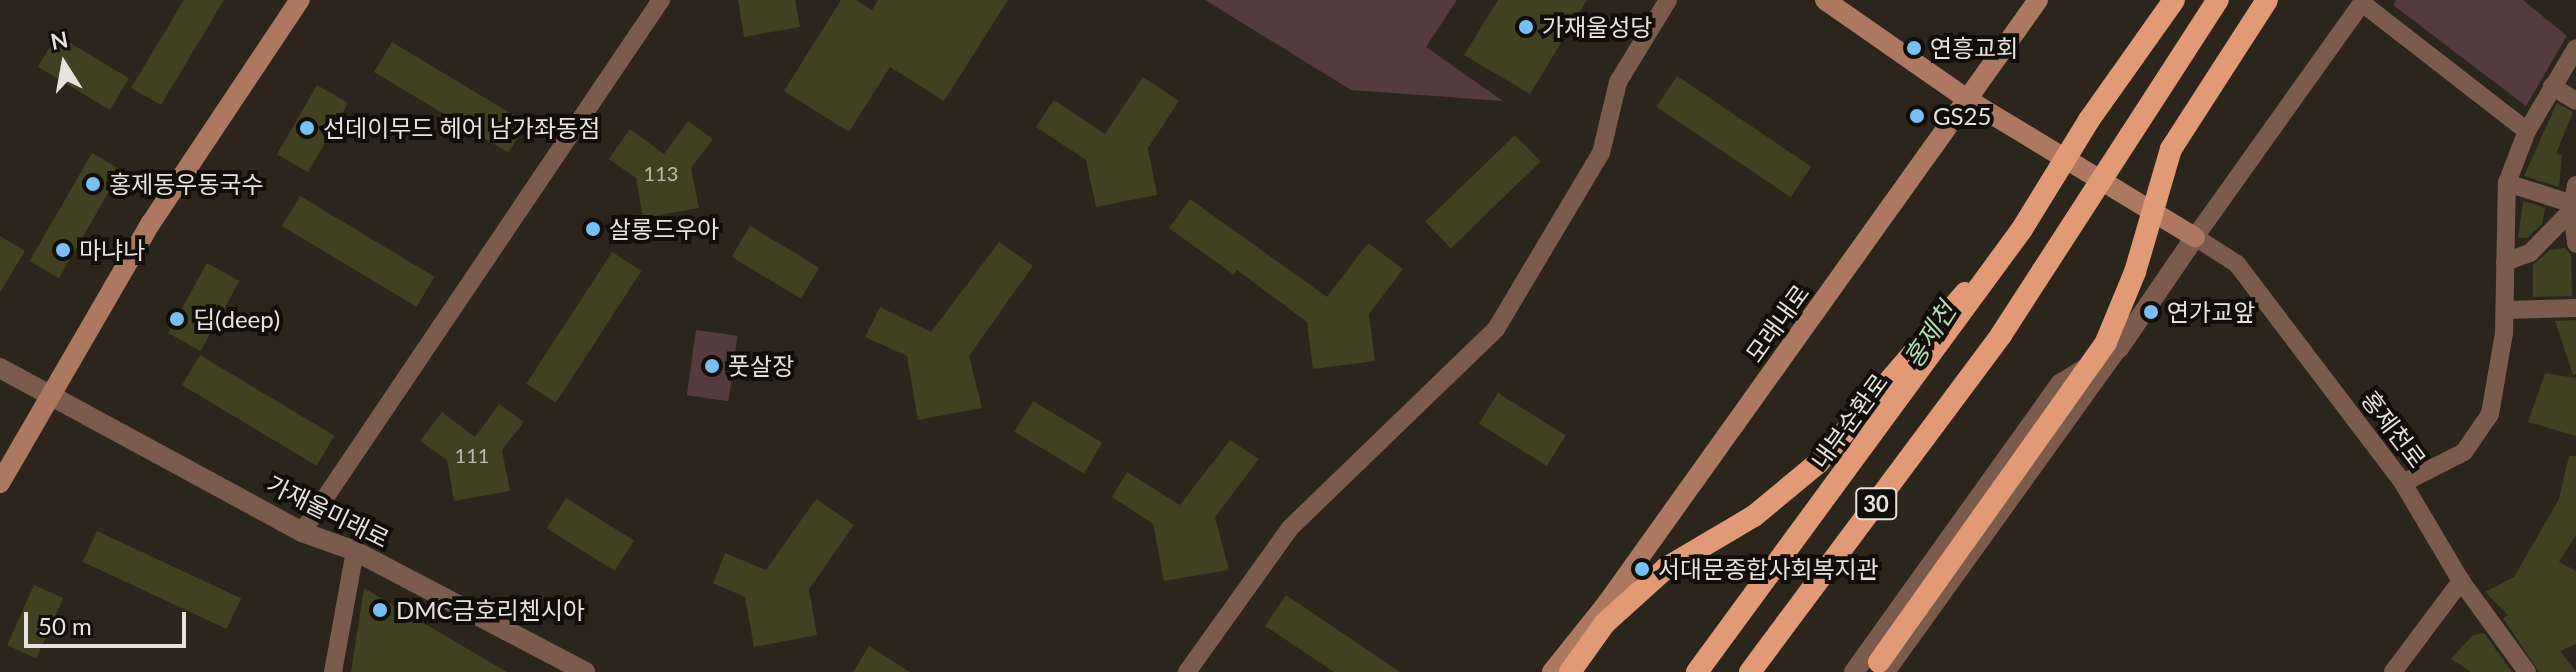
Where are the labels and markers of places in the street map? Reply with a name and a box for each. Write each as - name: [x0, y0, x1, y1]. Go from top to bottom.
- place label: 가재울성당: [1542, 13, 1652, 41]
- marker: 가재울성당: [1517, 18, 1535, 36]
- place label: 연흥교회: [1930, 34, 2018, 62]
- marker: 연흥교회: [1905, 39, 1923, 57]
- place label: GS25: [1933, 102, 1991, 130]
- marker: GS25: [1908, 107, 1926, 125]
- place label: 선데이무드 헤어 남가좌동점: [323, 114, 600, 142]
- marker: 선데이무드 헤어 남가좌동점: [298, 119, 316, 137]
- place label: 홍제동우동국수: [109, 170, 264, 198]
- marker: 홍제동우동국수: [84, 175, 102, 193]
- place label: 살롱드우아: [609, 215, 719, 243]
- marker: 살롱드우아: [584, 220, 602, 238]
- place label: 마냐나: [79, 236, 145, 264]
- marker: 마냐나: [54, 241, 72, 259]
- place label: 연가교앞: [2167, 298, 2255, 326]
- marker: 연가교앞: [2142, 303, 2160, 321]
- place label: 딥(deep): [193, 305, 280, 333]
- marker: 딥(deep): [168, 310, 186, 328]
- place label: 풋살장: [728, 352, 794, 380]
- marker: 풋살장: [703, 357, 721, 375]
- place label: 서대문종합사회복지관: [1658, 555, 1879, 583]
- marker: 서대문종합사회복지관: [1633, 560, 1651, 578]
- place label: DMC금호리첸시아: [396, 596, 585, 624]
- marker: DMC금호리첸시아: [371, 601, 389, 619]

